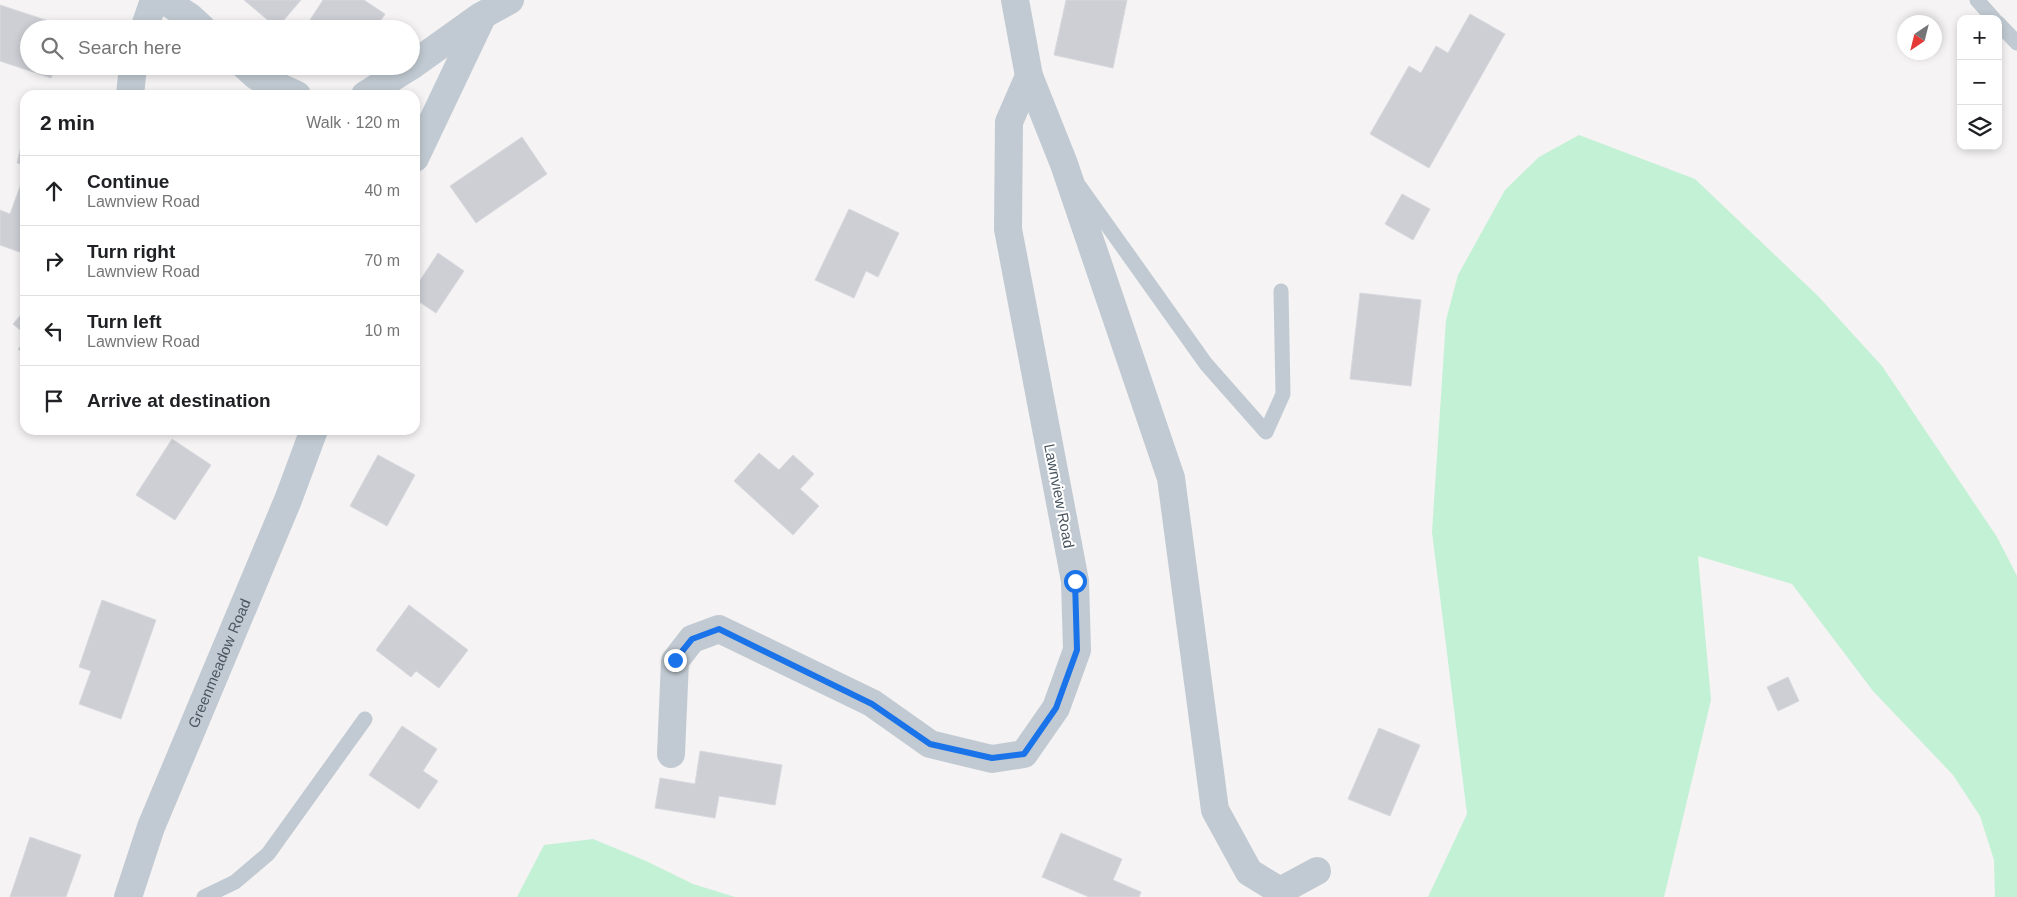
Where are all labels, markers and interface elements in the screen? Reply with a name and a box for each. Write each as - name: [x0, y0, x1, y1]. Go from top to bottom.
- north arrow: [1897, 15, 1942, 60]
- map controls: [1957, 15, 2002, 150]
- button: +: [1957, 15, 2002, 60]
- search box: [20, 20, 420, 75]
- icon: search: [38, 34, 66, 62]
- text: Search here: [78, 37, 182, 58]
- button: −: [1957, 60, 2002, 105]
- button: layers: [1957, 105, 2002, 150]
- text: 2 min: [40, 111, 95, 134]
- text: Walk · 120 m: [306, 114, 400, 131]
- text: Continue: [87, 171, 169, 192]
- icon: ahead: [40, 177, 68, 205]
- text: 40 m: [364, 182, 400, 199]
- text: Lawnview Road: [87, 193, 200, 210]
- text: Turn right: [87, 241, 175, 262]
- icon: right: [40, 247, 68, 275]
- text: 70 m: [364, 252, 400, 269]
- text: Lawnview Road: [87, 263, 200, 280]
- text: Turn left: [87, 311, 162, 332]
- icon: left: [40, 317, 68, 345]
- text: 10 m: [364, 322, 400, 339]
- text: Lawnview Road: [87, 333, 200, 350]
- icon: arrive: [40, 387, 68, 415]
- text: Arrive at destination: [87, 390, 271, 411]
- street label: Lawnview Road: [1041, 442, 1078, 550]
- route start: [1064, 570, 1087, 593]
- street label: Greenmeadow Road: [184, 596, 254, 730]
- route end: [664, 649, 687, 672]

